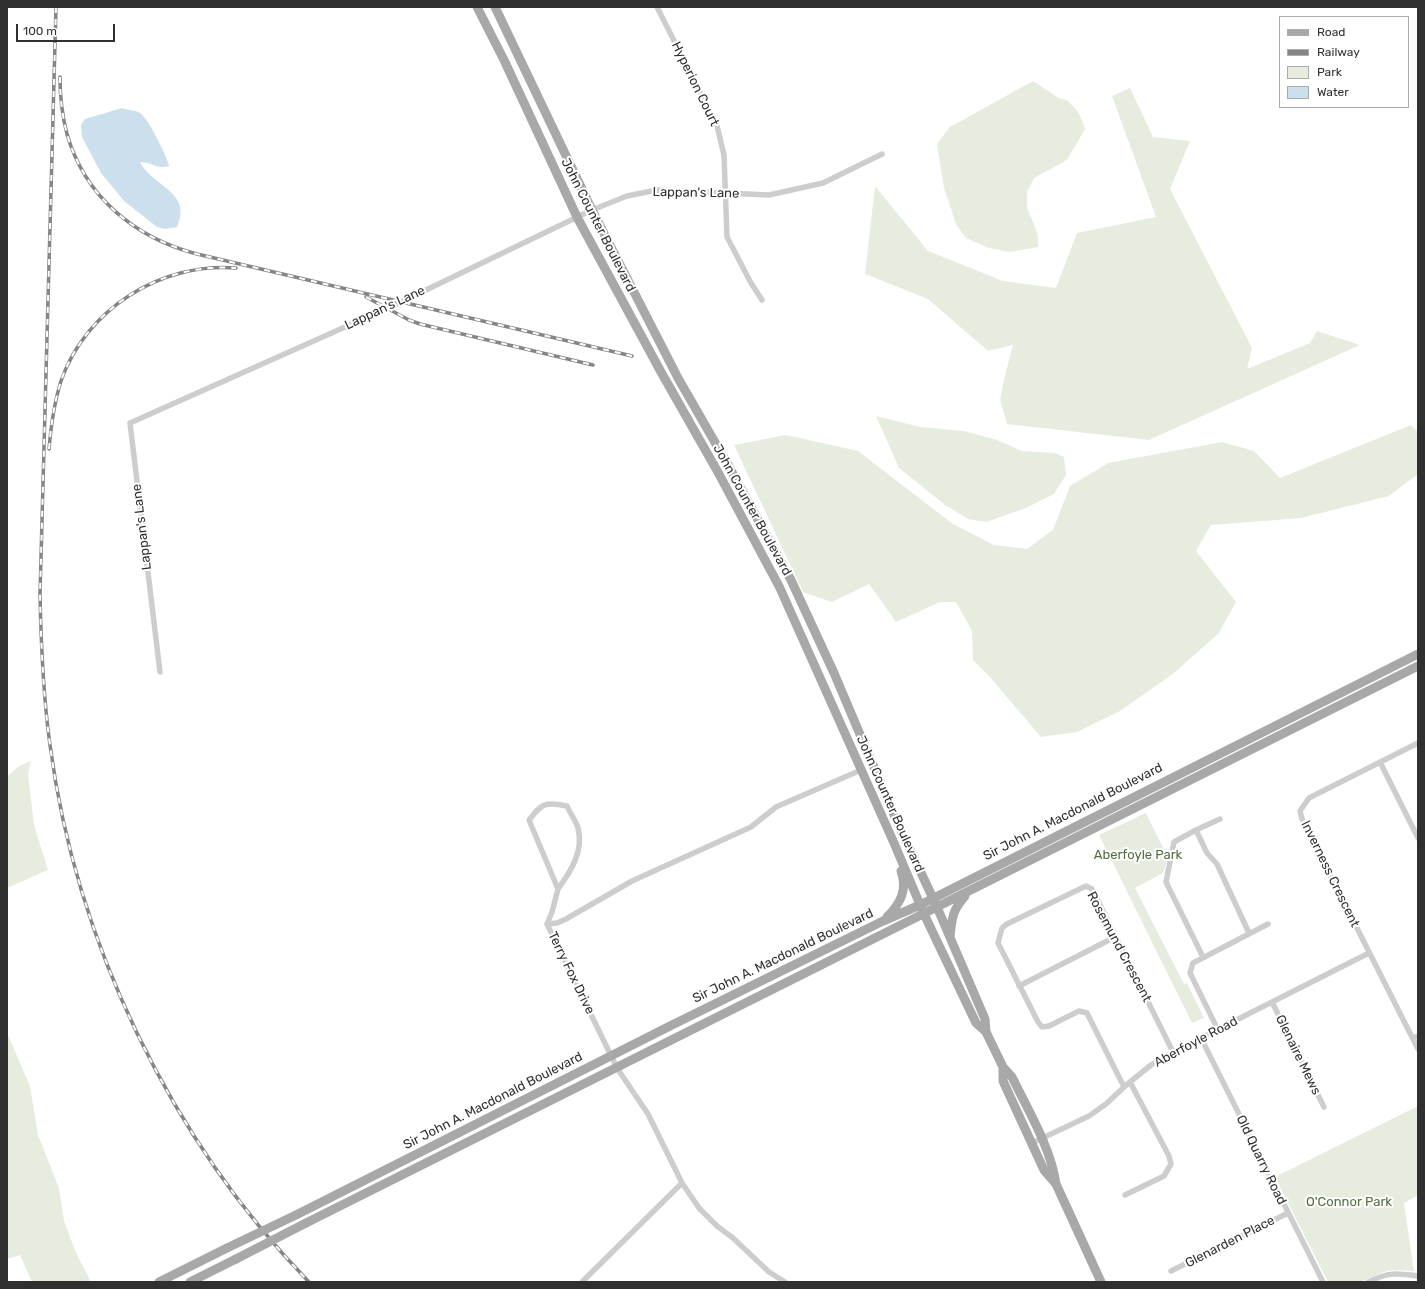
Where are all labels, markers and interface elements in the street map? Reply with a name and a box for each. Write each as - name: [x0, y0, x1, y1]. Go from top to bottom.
- scale bar: [18, 16, 117, 42]
- legend: [1279, 16, 1409, 108]
- text: 100 m: [23, 24, 57, 38]
- text: Road: [1317, 25, 1345, 39]
- street label: Hyperion Court: [668, 39, 722, 129]
- text: Railway: [1317, 45, 1360, 59]
- text: Park: [1317, 65, 1342, 79]
- text: Water: [1317, 85, 1349, 99]
- street label: John Counter Boulevard: [558, 156, 638, 294]
- street label: Lappan's Lane: [653, 184, 739, 202]
- street label: Lappan's Lane: [342, 283, 428, 333]
- street label: John Counter Boulevard: [709, 442, 795, 578]
- street label: Lappan's Lane: [129, 483, 155, 571]
- street label: John Counter Boulevard: [853, 733, 927, 875]
- street label: Sir John A. Macdonald Boulevard: [981, 760, 1165, 864]
- street label: Inverness Crescent: [1297, 818, 1363, 930]
- park label: Aberfoyle Park: [1094, 847, 1182, 863]
- street label: Rosemund Crescent: [1083, 889, 1155, 1005]
- street label: Sir John A. Macdonald Boulevard: [690, 905, 876, 1007]
- street label: Terry Fox Drive: [544, 929, 598, 1017]
- street label: Glenaire Mews: [1272, 1012, 1324, 1098]
- street label: Aberfoyle Road: [1152, 1013, 1240, 1071]
- street label: Sir John A. Macdonald Boulevard: [401, 1049, 585, 1153]
- street label: Old Quarry Road: [1233, 1113, 1289, 1207]
- park label: O'Connor Park: [1306, 1194, 1392, 1210]
- street label: Glenarden Place: [1183, 1213, 1277, 1271]

